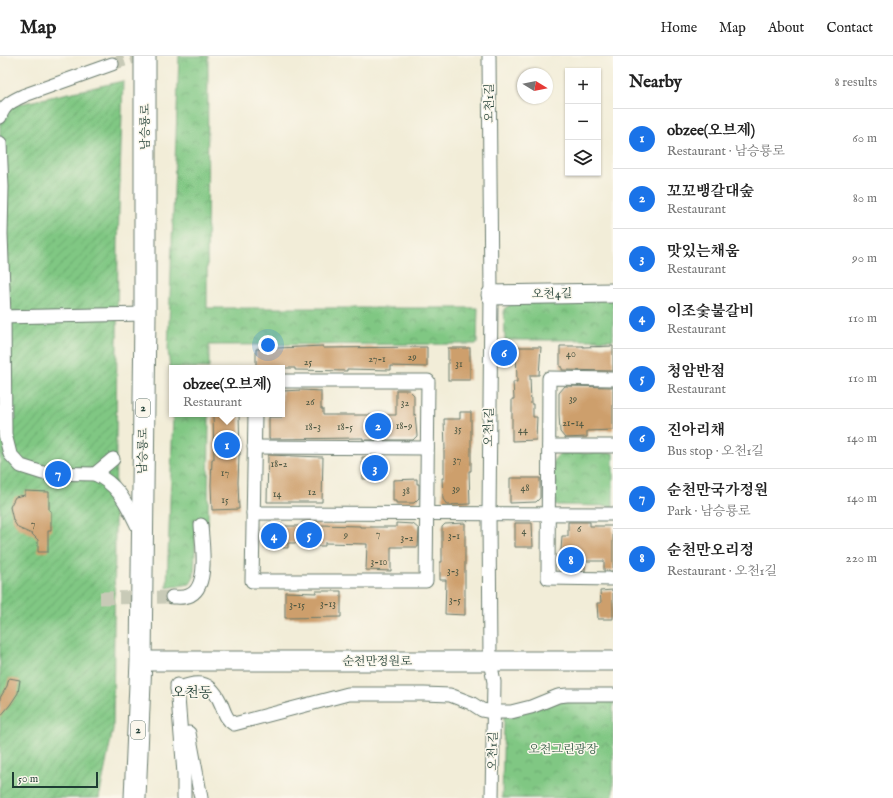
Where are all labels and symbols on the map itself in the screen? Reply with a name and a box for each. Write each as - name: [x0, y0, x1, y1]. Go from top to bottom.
- north arrow: [517, 68, 553, 104]
- street label: 오천1길: [482, 83, 497, 123]
- street label: 남승룡로: [138, 103, 153, 150]
- street label: 오천4길: [532, 286, 572, 302]
- your location: [258, 335, 278, 355]
- pin: 6: [491, 338, 517, 368]
- house number: 40: [566, 348, 576, 361]
- house number: 29: [407, 351, 417, 364]
- house number: 27-1: [368, 353, 386, 366]
- house number: 25: [304, 356, 313, 369]
- house number: 31: [455, 358, 463, 371]
- house number: 39: [569, 393, 577, 406]
- house number: 26: [306, 396, 315, 409]
- house number: 32: [401, 397, 410, 410]
- road number: 2: [136, 399, 150, 417]
- street label: 오천1길: [481, 407, 497, 447]
- pin: 2: [365, 411, 391, 441]
- house number: 21-14: [562, 417, 584, 430]
- house number: 18-9: [396, 420, 412, 433]
- house number: 18-3: [305, 421, 321, 434]
- house number: 18-5: [337, 421, 353, 434]
- house number: 35: [454, 423, 462, 436]
- house number: 44: [518, 424, 528, 437]
- street label: 남승룡로: [135, 427, 151, 474]
- pin: 1: [214, 430, 240, 460]
- pin: 3: [362, 453, 388, 483]
- house number: 37: [453, 454, 462, 467]
- house number: 18-2: [271, 458, 288, 471]
- pin: 7: [45, 459, 71, 489]
- house number: 17: [221, 467, 230, 480]
- house number: 48: [521, 482, 529, 495]
- house number: 39: [452, 483, 460, 496]
- house number: 38: [402, 485, 410, 498]
- house number: 12: [308, 486, 317, 499]
- house number: 14: [273, 488, 281, 501]
- house number: 15: [221, 494, 229, 507]
- house number: 7: [31, 518, 36, 531]
- pin: 5: [296, 520, 322, 550]
- pin: 4: [261, 521, 287, 551]
- house number: 6: [577, 523, 582, 536]
- house number: 4: [522, 525, 527, 538]
- house number: 7: [376, 528, 381, 541]
- house number: 9: [343, 529, 348, 542]
- house number: 3-1: [448, 530, 460, 543]
- house number: 3-2: [400, 532, 414, 545]
- pin: 8: [558, 545, 584, 575]
- house number: 3-10: [371, 556, 388, 569]
- house number: 3-3: [447, 565, 459, 578]
- house number: 3-5: [449, 594, 461, 607]
- house number: 3-13: [320, 598, 336, 611]
- house number: 3-15: [289, 599, 305, 612]
- street label: 순천만정원로: [342, 654, 412, 669]
- district label: 오천동: [172, 684, 213, 702]
- road number: 2: [131, 721, 145, 739]
- street label: 오천1길: [485, 731, 501, 771]
- park label: 오천그린광장: [528, 742, 598, 757]
- scale bar: [12, 770, 98, 789]

